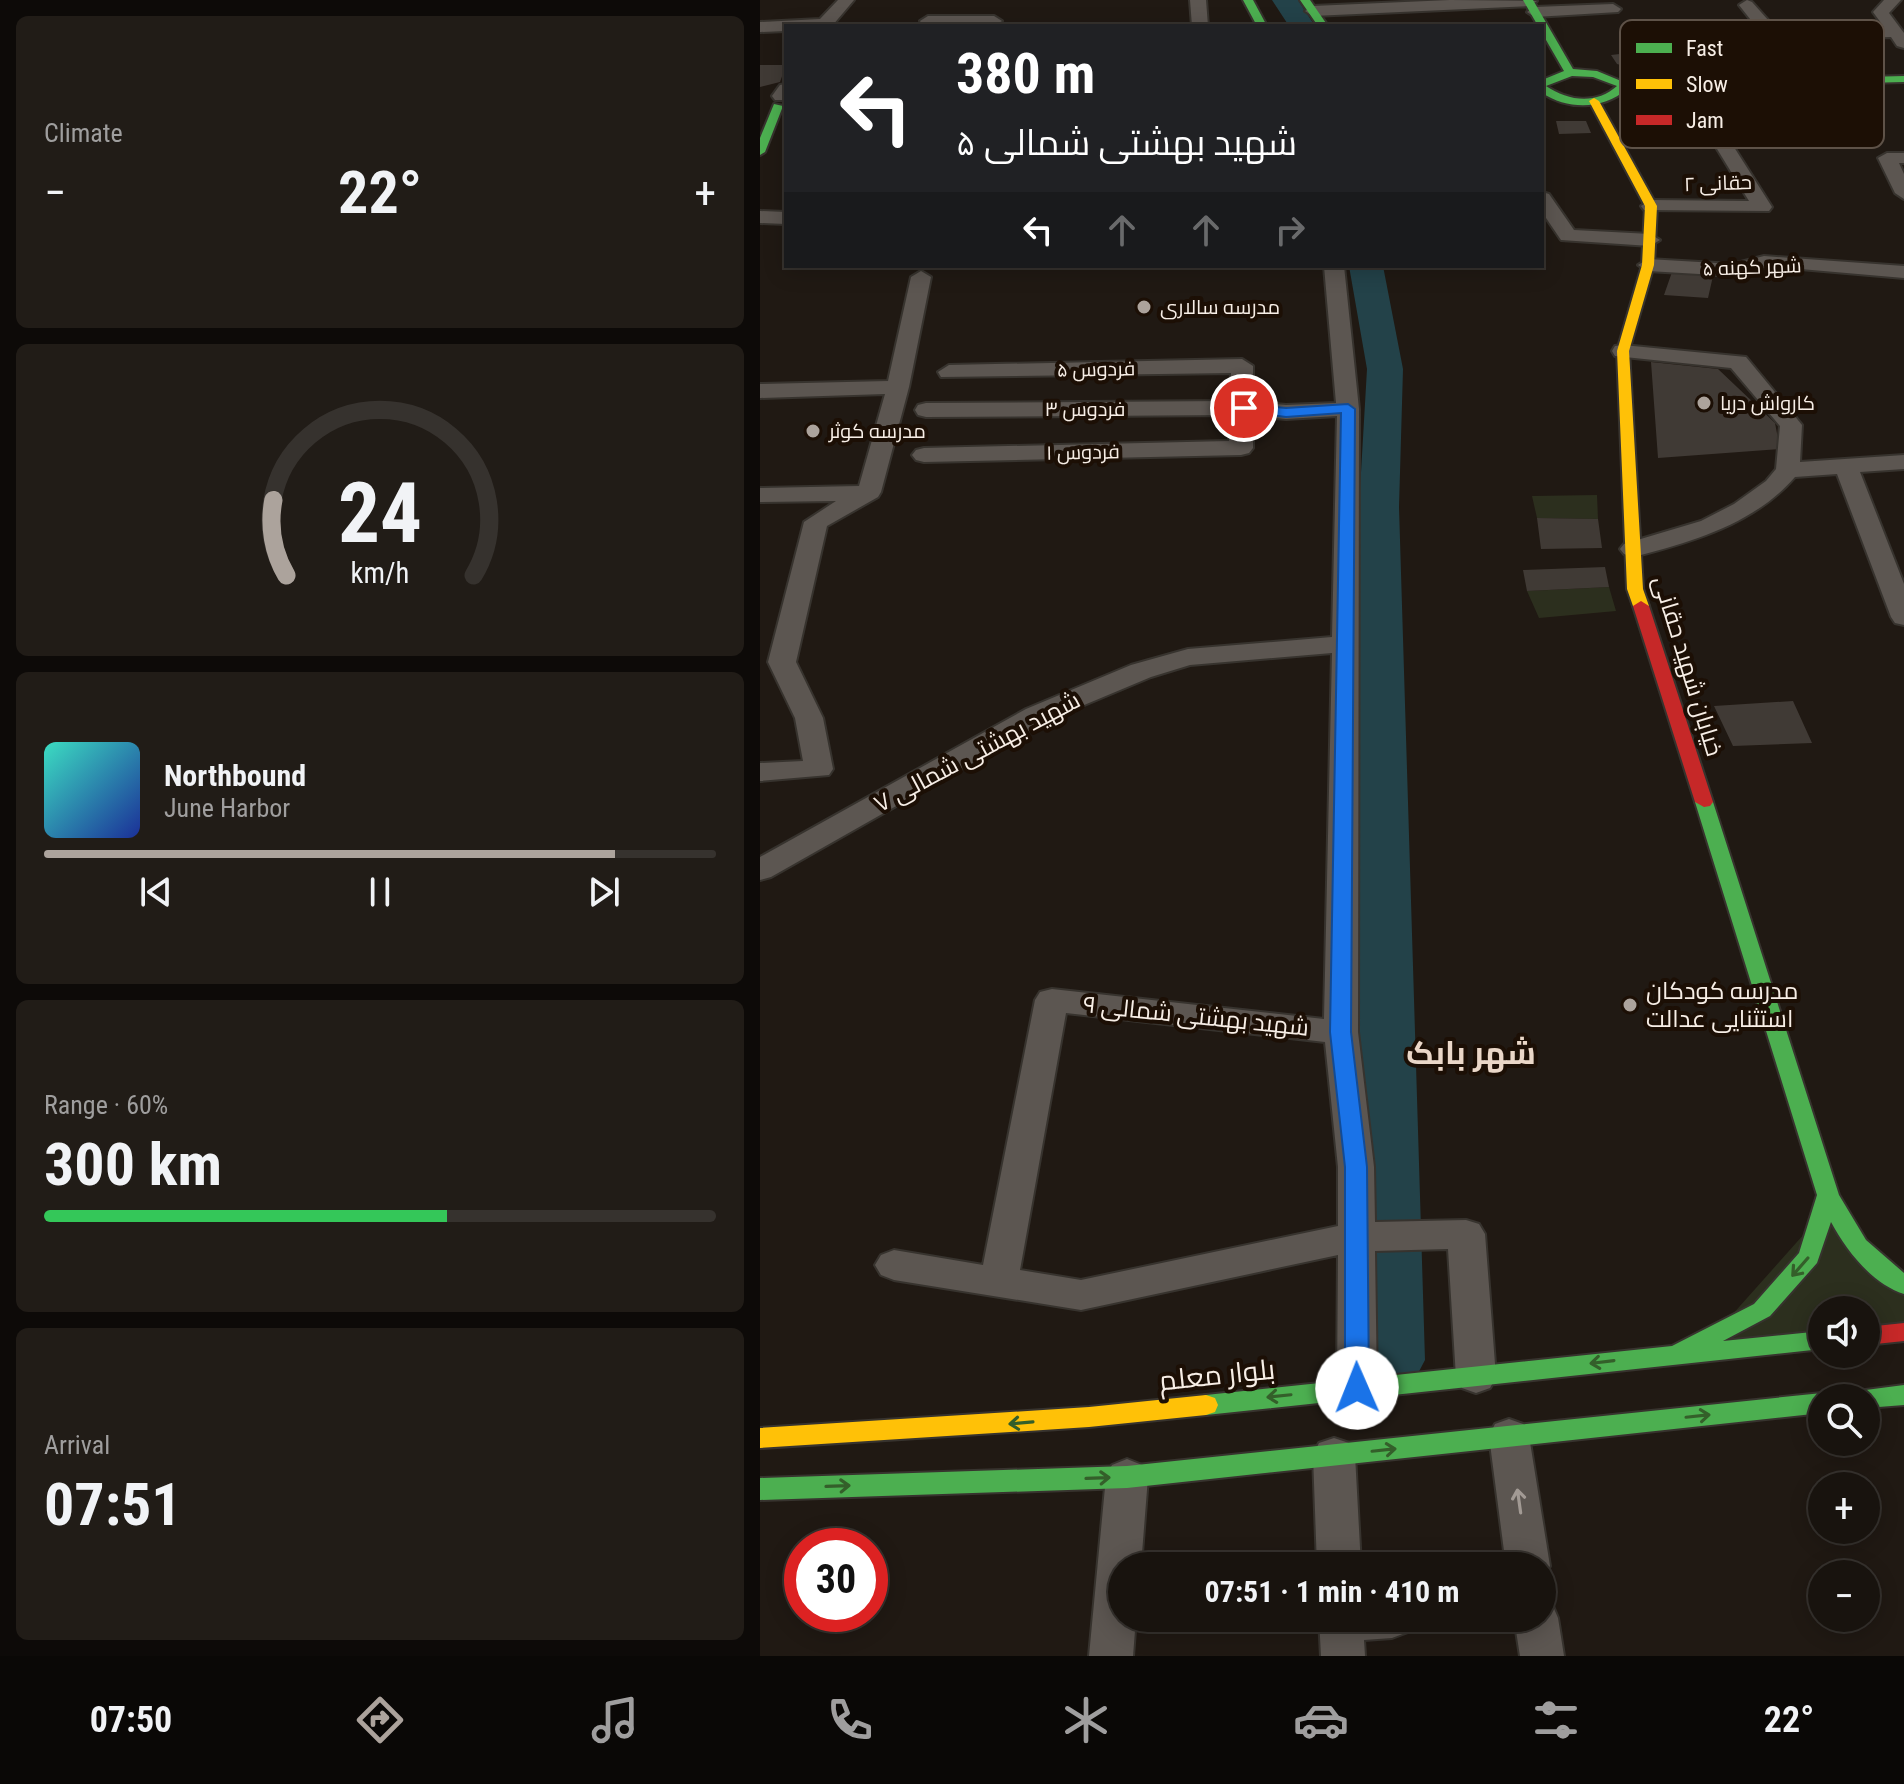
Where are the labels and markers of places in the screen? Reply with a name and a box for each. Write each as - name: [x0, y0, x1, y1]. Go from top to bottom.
- place label: مدرسه سالاری: [1160, 295, 1280, 320]
- marker: مدرسه سالاری: [1135, 298, 1153, 316]
- pin: [1210, 374, 1278, 442]
- place label: کارواش دریا: [1720, 391, 1815, 416]
- marker: کارواش دریا: [1695, 394, 1713, 412]
- place label: مدرسه کوثر: [828, 419, 926, 443]
- marker: مدرسه کوثر: [804, 422, 822, 440]
- place label: مدرسه کودکان استثنایی عدالت: [1646, 977, 1798, 1033]
- marker: مدرسه کودکان استثنایی عدالت: [1621, 996, 1639, 1014]

